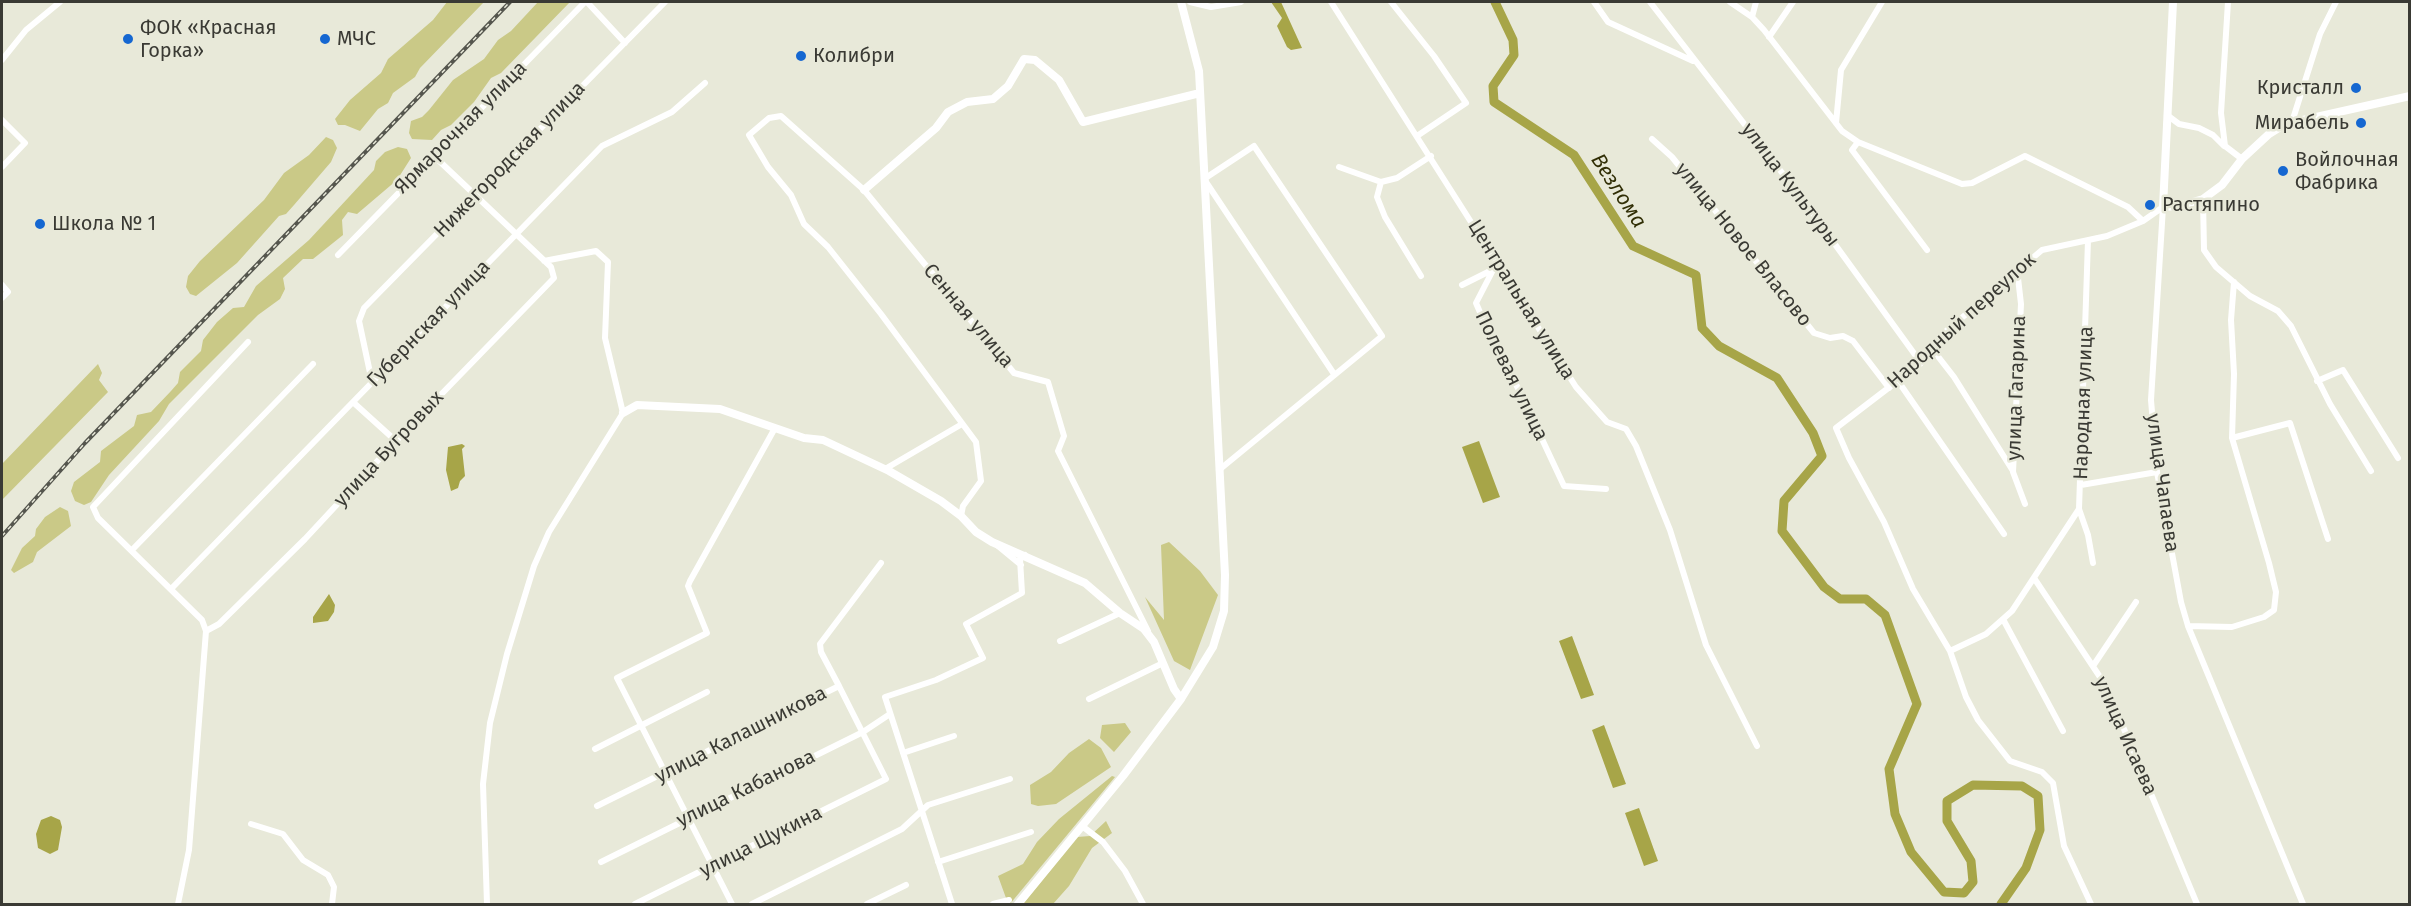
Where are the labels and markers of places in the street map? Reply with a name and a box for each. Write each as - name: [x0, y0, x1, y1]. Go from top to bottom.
- place label: ФОК «Красная Горка»: [140, 16, 276, 63]
- place label: МЧС: [337, 27, 376, 51]
- marker: ФОК «Красная Горка»: [121, 32, 135, 46]
- marker: МЧС: [318, 32, 332, 46]
- place label: Колибри: [813, 44, 895, 68]
- marker: Колибри: [794, 49, 808, 63]
- place label: Кристалл: [2257, 76, 2344, 100]
- marker: Кристалл: [2349, 81, 2363, 95]
- place label: Мирабель: [2255, 111, 2349, 135]
- marker: Мирабель: [2354, 116, 2368, 130]
- place label: Войлочная Фабрика: [2295, 148, 2399, 195]
- marker: Войлочная Фабрика: [2276, 164, 2290, 178]
- place label: Растяпино: [2162, 193, 2260, 217]
- marker: Растяпино: [2143, 198, 2157, 212]
- place label: Школа № 1: [52, 212, 156, 236]
- marker: Школа № 1: [33, 217, 47, 231]

